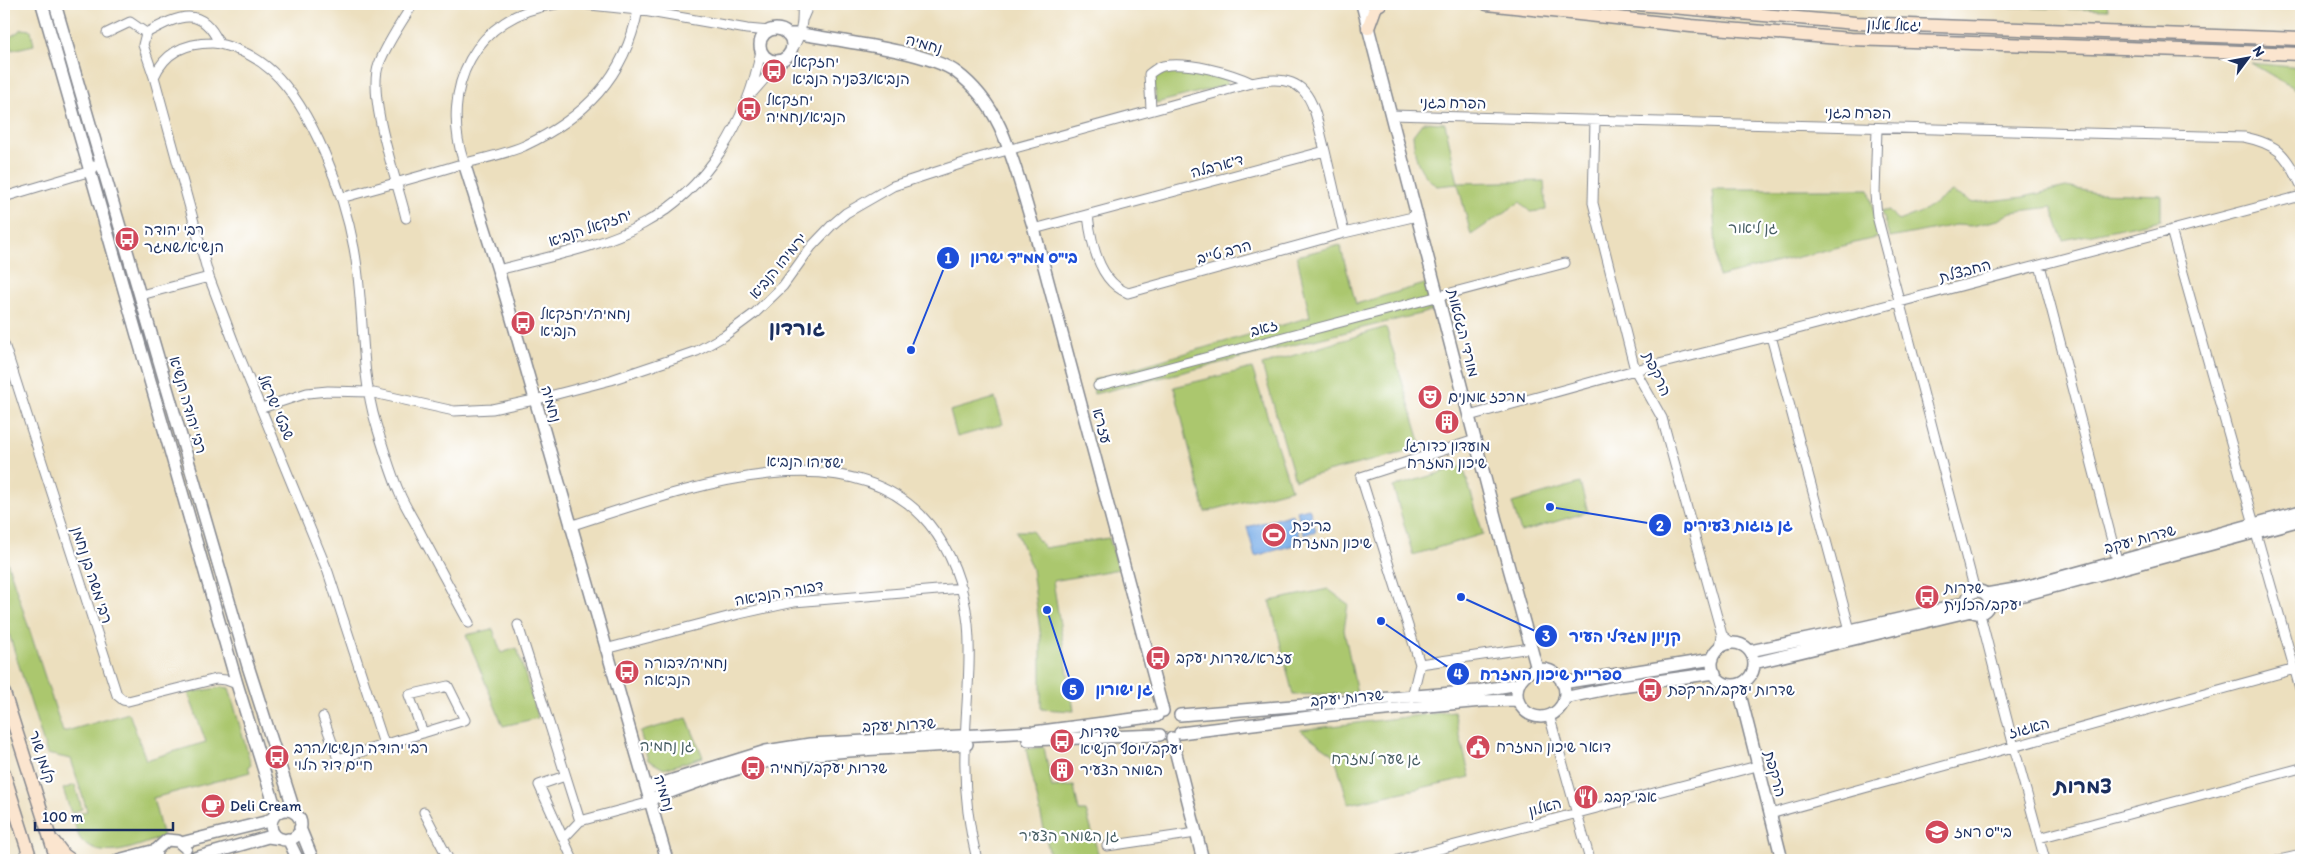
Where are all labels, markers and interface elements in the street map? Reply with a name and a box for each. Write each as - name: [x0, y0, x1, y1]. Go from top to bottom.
- street label: יגאל אלון: [1866, 15, 1922, 35]
- street label: נחמיה: [904, 30, 944, 58]
- north arrow: [2222, 32, 2272, 82]
- text: N: [2249, 43, 2268, 60]
- place label: יחזקאל הנביא/צפניה הנביא: [792, 53, 910, 88]
- bus stop icon: יחזקאל הנביא/צפניה הנביא: [761, 58, 787, 84]
- place label: יחזקאל הנביא/נחמיה: [766, 91, 846, 126]
- street label: הפרח בגני: [1420, 93, 1486, 113]
- bus stop icon: יחזקאל הנביא/נחמיה: [736, 96, 762, 122]
- street label: הפרח בגני: [1825, 103, 1891, 123]
- street label: ד'ארבלה: [1189, 150, 1245, 182]
- street label: יחזקאל הנביא: [546, 205, 634, 251]
- park label: גן ליאור: [1728, 219, 1778, 237]
- place label: רבי יהודה הנשיא/שמגר: [144, 221, 224, 256]
- bus stop icon: רבי יהודה הנשיא/שמגר: [114, 226, 140, 252]
- street label: ירמיהו הנביא: [745, 229, 811, 303]
- street label: הרב טייב: [1195, 236, 1253, 268]
- callout: בי"ס ממ"ד ישרון: [935, 242, 1088, 273]
- text: בי"ס ממ"ד ישרון: [970, 248, 1078, 268]
- text: 1: [945, 249, 952, 267]
- street label: החבצלת: [1936, 255, 1993, 287]
- street label: מורדי הגטאות: [1443, 286, 1483, 379]
- place label: נחמיה/יחזקאל הנביא: [540, 305, 631, 340]
- bus stop icon: נחמיה/יחזקאל הנביא: [510, 310, 536, 336]
- district label: גורדון: [769, 316, 825, 341]
- street label: זאב: [1248, 316, 1280, 340]
- street label: הרקפת: [1639, 348, 1675, 399]
- street label: רבי יהודה הנשיא: [166, 354, 210, 456]
- street label: שבטי ישראל: [254, 371, 298, 443]
- street label: נחמיה: [537, 384, 565, 424]
- theatre icon: מרכז אמנים: [1417, 384, 1443, 410]
- place label: מרכז אמנים: [1448, 388, 1526, 406]
- street label: עזרא: [1089, 406, 1115, 446]
- building icon: מועדון כדורגל שיכון המזרח: [1434, 409, 1460, 435]
- place label: מועדון כדורגל שיכון המזרח: [1404, 437, 1490, 472]
- street label: ישעיהו הנביא: [766, 452, 844, 472]
- callout: גן זוגות צעירים: [1648, 510, 1803, 541]
- text: גן זוגות צעירים: [1683, 516, 1793, 535]
- place label: בריכת שיכון המזרח: [1291, 517, 1372, 552]
- text: 2: [1656, 517, 1664, 535]
- street label: שדרות יעקב: [2102, 521, 2178, 557]
- sports icon: בריכת שיכון המזרח: [1261, 522, 1287, 548]
- street label: רבי משה בן נחמן: [68, 524, 116, 626]
- street label: דבורה הנביאה: [733, 576, 825, 610]
- place label: שדרות יעקב/הכלנית: [1943, 579, 2022, 614]
- bus stop icon: שדרות יעקב/הכלנית: [1914, 584, 1940, 610]
- callout: קניון מגדלי העיר: [1534, 621, 1691, 652]
- text: 3: [1542, 627, 1550, 645]
- text: קניון מגדלי העיר: [1569, 627, 1681, 647]
- bus stop icon: עזרא/שדרות יעקב: [1145, 645, 1171, 671]
- place label: עזרא/שדרות יעקב: [1176, 649, 1292, 667]
- place label: נחמיה/דבורה הנביאה: [644, 654, 728, 689]
- bus stop icon: נחמיה/דבורה הנביאה: [614, 659, 640, 685]
- callout: ספריית שיכון המזרח: [1445, 659, 1632, 690]
- text: 4: [1453, 665, 1463, 683]
- text: ספריית שיכון המזרח: [1480, 665, 1622, 684]
- callout: גן ישורון: [1060, 674, 1162, 705]
- bus stop icon: שדרות יעקב/הרקפת: [1637, 677, 1663, 703]
- text: גן ישורון: [1095, 680, 1153, 700]
- text: 5: [1069, 681, 1077, 699]
- place label: שדרות יעקב/הרקפת: [1667, 681, 1795, 699]
- street label: שדרות יעקב: [1309, 686, 1385, 710]
- street label: שדרות יעקב: [862, 714, 936, 736]
- street label: האגוז: [2006, 714, 2052, 742]
- place label: שדרות יעקב/יוסף הנשיא: [1079, 723, 1182, 758]
- street label: קלמן שור: [25, 728, 59, 786]
- bus stop icon: שדרות יעקב/יוסף הנשיא: [1049, 728, 1075, 754]
- public building icon: דואר שיכון המזרח: [1465, 734, 1491, 760]
- park label: גן נחמיה: [640, 737, 694, 755]
- place label: דואר שיכון המזרח: [1496, 738, 1611, 756]
- place label: רבי יהודה הנשיא/הרב חיים דוד הלוי: [294, 739, 428, 774]
- bus stop icon: רבי יהודה הנשיא/הרב חיים דוד הלוי: [264, 744, 290, 770]
- street label: הרקפת: [1760, 748, 1790, 799]
- park label: גן שער למזרח: [1331, 750, 1421, 768]
- bus stop icon: שדרות יעקב/נחמיה: [740, 755, 766, 781]
- building icon: השומר הצעיר: [1049, 757, 1075, 783]
- place label: שדרות יעקב/נחמיה: [770, 759, 887, 777]
- place label: השומר הצעיר: [1080, 761, 1163, 779]
- street label: נחמיה: [650, 773, 678, 813]
- district label: צמרות: [2052, 774, 2112, 798]
- restaurant icon: אבי קבב: [1573, 784, 1599, 810]
- place label: אבי קבב: [1604, 788, 1657, 806]
- cafe icon: Deli Cream: [200, 793, 226, 819]
- street label: האלון: [1526, 794, 1564, 820]
- place label: Deli Cream: [230, 797, 302, 815]
- scale bar: [35, 799, 172, 831]
- text: 100 m: [42, 808, 84, 826]
- school or university icon: בי"ס רמז: [1924, 819, 1950, 845]
- place label: בי"ס רמז: [1954, 823, 2012, 841]
- park label: גן השומר הצעיר: [1019, 827, 1119, 845]

